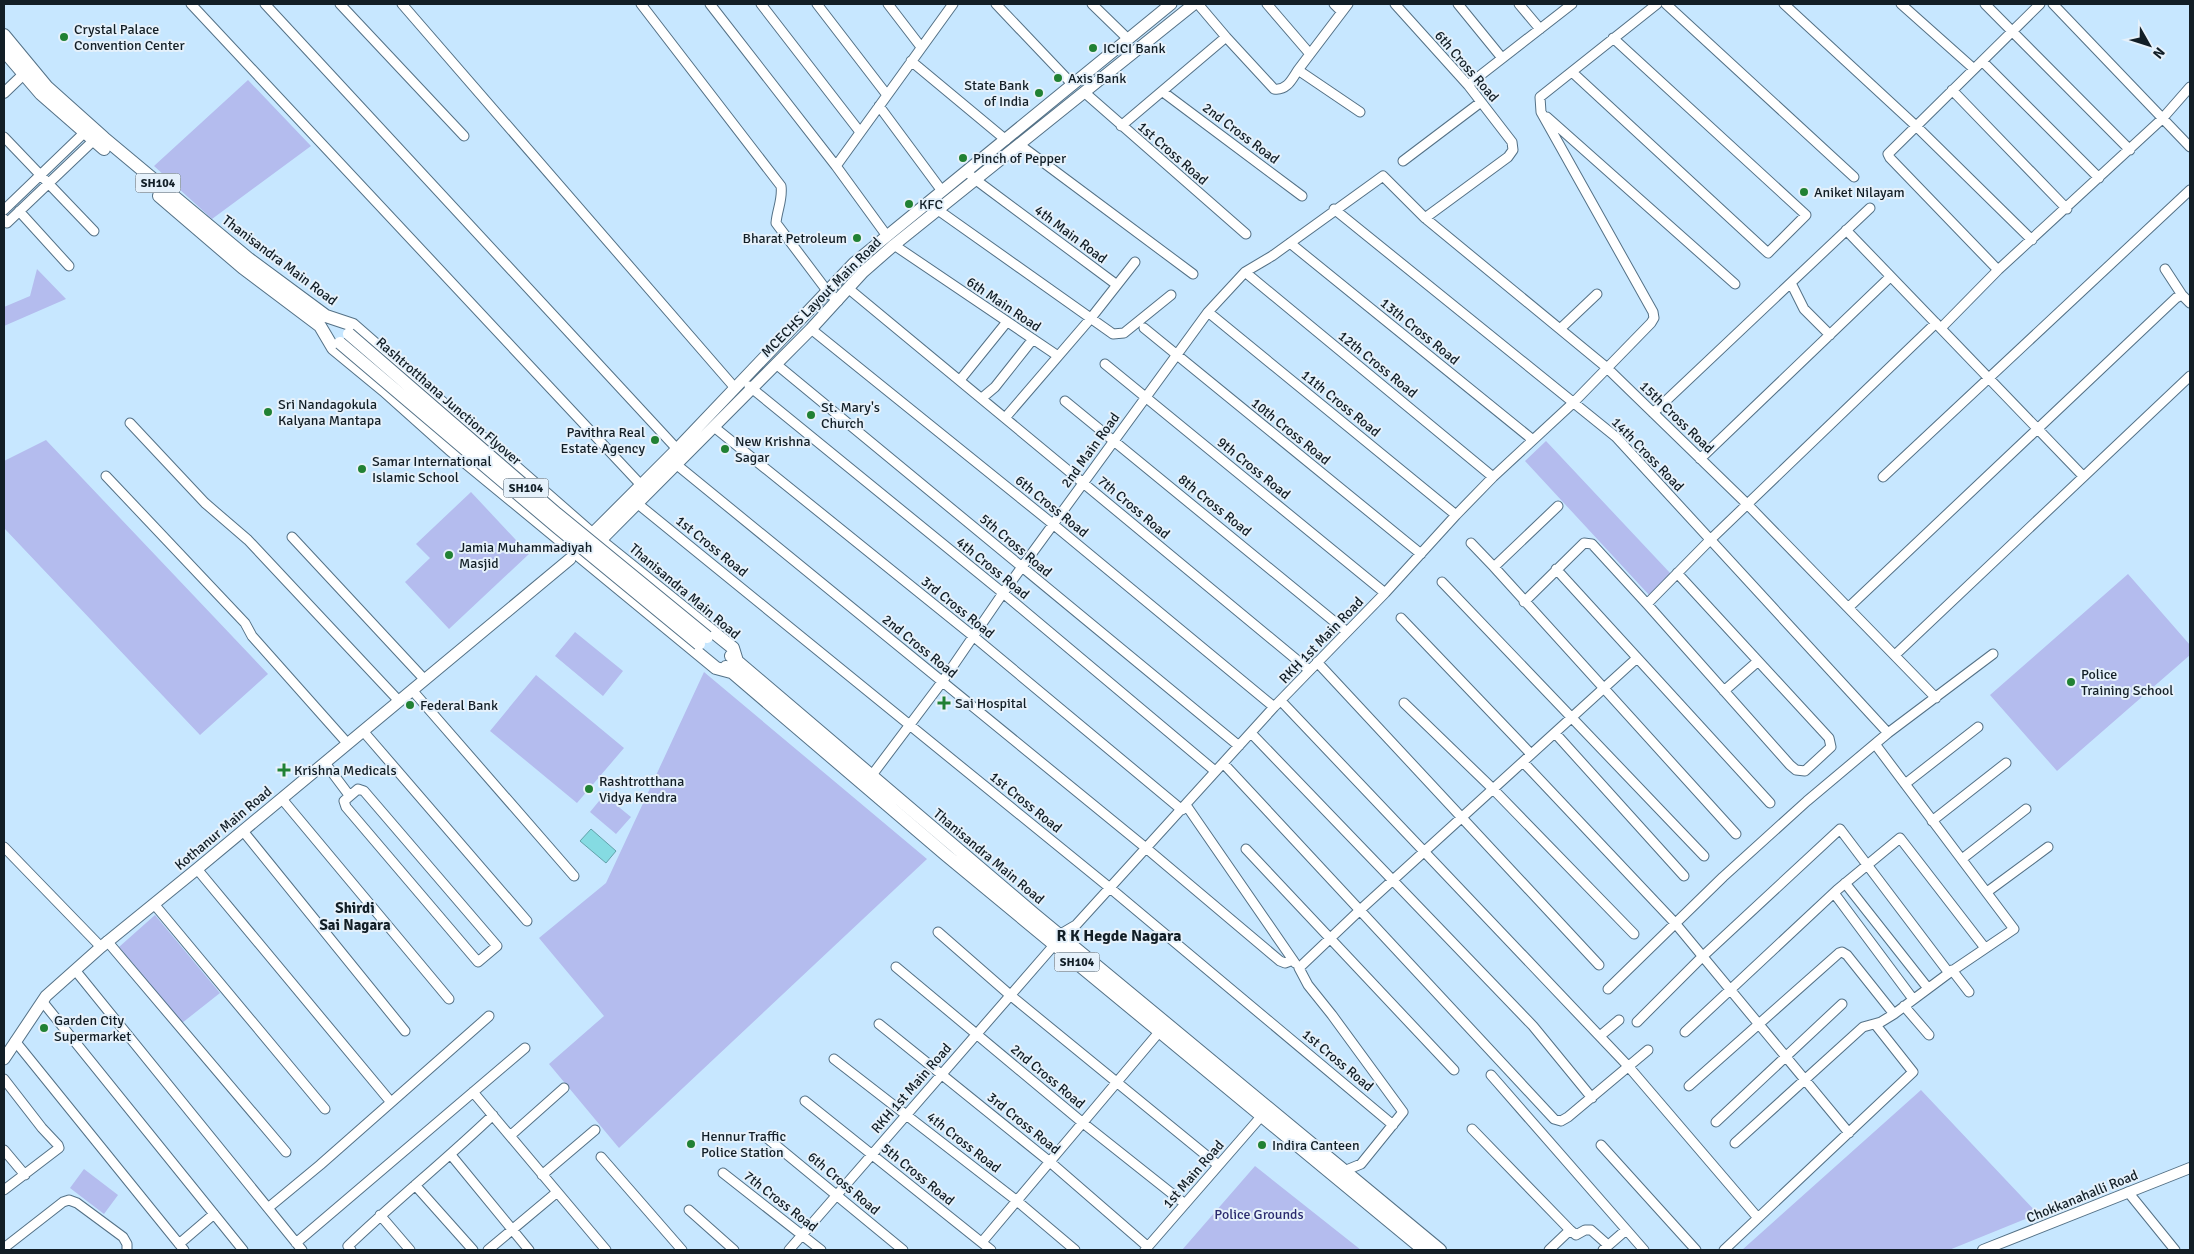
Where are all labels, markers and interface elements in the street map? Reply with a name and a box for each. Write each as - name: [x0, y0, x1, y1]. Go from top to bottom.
- north arrow: [2124, 20, 2174, 70]
- place label: Crystal Palace Convention Center: [74, 21, 185, 54]
- street label: 6th Cross Road: [1431, 27, 1502, 106]
- marker: Crystal Palace Convention Center: [58, 31, 70, 43]
- place label: ICICI Bank: [1103, 40, 1166, 57]
- marker: ICICI Bank: [1087, 42, 1099, 54]
- text: N: [2149, 44, 2168, 62]
- place label: Axis Bank: [1068, 70, 1126, 87]
- marker: Axis Bank: [1052, 72, 1064, 84]
- place label: State Bank of India: [964, 77, 1029, 110]
- marker: State Bank of India: [1033, 87, 1045, 99]
- street label: 2nd Cross Road: [1199, 99, 1282, 168]
- street label: 1st Cross Road: [1134, 118, 1211, 189]
- place label: Pinch of Pepper: [973, 150, 1067, 167]
- marker: Pinch of Pepper: [957, 152, 969, 164]
- road number: SH104: [136, 174, 180, 192]
- place label: Aniket Nilayam: [1814, 184, 1905, 201]
- marker: Aniket Nilayam: [1798, 186, 1810, 198]
- place label: KFC: [919, 196, 943, 213]
- marker: KFC: [903, 198, 915, 210]
- street label: 4th Main Road: [1031, 202, 1110, 267]
- street label: Thanisandra Main Road: [219, 212, 341, 309]
- place label: Bharat Petroleum: [742, 230, 847, 247]
- marker: Bharat Petroleum: [851, 232, 863, 244]
- street label: MCECHS Layout Main Road: [758, 234, 885, 361]
- street label: 6th Main Road: [963, 273, 1044, 336]
- street label: 13th Cross Road: [1377, 294, 1463, 368]
- street label: 12th Cross Road: [1335, 327, 1421, 401]
- street label: Rashtrotthana Junction Flyover: [373, 334, 525, 470]
- street label: 11th Cross Road: [1298, 366, 1384, 440]
- street label: 15th Cross Road: [1636, 378, 1717, 457]
- street label: 10th Cross Road: [1248, 394, 1334, 468]
- place label: Sri Nandagokula Kalyana Mantapa: [278, 396, 381, 429]
- place label: St. Mary's Church: [821, 399, 880, 432]
- marker: Sri Nandagokula Kalyana Mantapa: [262, 406, 274, 418]
- marker: St. Mary's Church: [805, 409, 817, 421]
- street label: 2nd Main Road: [1057, 409, 1123, 491]
- street label: 14th Cross Road: [1608, 414, 1687, 495]
- place label: Pavithra Real Estate Agency: [561, 424, 645, 457]
- place label: New Krishna Sagar: [735, 433, 811, 466]
- marker: Pavithra Real Estate Agency: [649, 434, 661, 446]
- street label: 9th Cross Road: [1214, 434, 1294, 503]
- marker: New Krishna Sagar: [719, 443, 731, 455]
- place label: Samar International Islamic School: [372, 453, 492, 486]
- marker: Samar International Islamic School: [356, 463, 368, 475]
- street label: 8th Cross Road: [1175, 471, 1255, 540]
- street label: 6th Cross Road: [1012, 472, 1092, 541]
- street label: 7th Cross Road: [1094, 472, 1173, 543]
- road number: SH104: [504, 478, 548, 498]
- street label: 5th Cross Road: [976, 510, 1055, 581]
- street label: 1st Cross Road: [672, 512, 751, 581]
- street label: 4th Cross Road: [953, 534, 1033, 603]
- place label: Jamia Muhammadiyah Masjid: [459, 539, 592, 572]
- street label: Thanisandra Main Road: [626, 540, 744, 643]
- marker: Jamia Muhammadiyah Masjid: [443, 549, 455, 561]
- street label: 3rd Cross Road: [918, 573, 998, 642]
- street label: RKH 1st Main Road: [1276, 593, 1367, 687]
- street label: 2nd Cross Road: [879, 611, 961, 682]
- place label: Police Training School: [2081, 666, 2173, 699]
- marker: Police Training School: [2065, 676, 2077, 688]
- place label: Sai Hospital: [955, 695, 1027, 712]
- marker: Sai Hospital: [937, 696, 951, 710]
- place label: Federal Bank: [420, 697, 498, 714]
- marker: Federal Bank: [404, 699, 416, 711]
- place label: Krishna Medicals: [294, 762, 397, 779]
- marker: Krishna Medicals: [278, 764, 290, 776]
- street label: 1st Cross Road: [986, 768, 1065, 837]
- place label: Rashtrotthana Vidya Kendra: [599, 773, 684, 806]
- street label: Kothanur Main Road: [171, 783, 275, 874]
- marker: Rashtrotthana Vidya Kendra: [583, 783, 595, 795]
- street label: Thanisandra Main Road: [930, 805, 1048, 908]
- district label: Shirdi Sai Nagara: [319, 899, 391, 934]
- district label: R K Hegde Nagara: [1057, 926, 1181, 946]
- road number: SH104: [1054, 952, 1100, 972]
- place label: Garden City Supermarket: [54, 1012, 131, 1045]
- marker: Garden City Supermarket: [38, 1022, 50, 1034]
- street label: 1st Cross Road: [1299, 1026, 1377, 1095]
- street label: RKH 1st Main Road: [868, 1040, 955, 1137]
- street label: 2nd Cross Road: [1007, 1040, 1088, 1112]
- street label: 3rd Cross Road: [984, 1089, 1064, 1158]
- street label: 4th Cross Road: [923, 1108, 1004, 1177]
- place label: Hennur Traffic Police Station: [701, 1128, 786, 1161]
- street label: 1st Main Road: [1159, 1137, 1228, 1212]
- place label: Indira Canteen: [1272, 1137, 1360, 1154]
- marker: Hennur Traffic Police Station: [685, 1138, 697, 1150]
- marker: Indira Canteen: [1256, 1139, 1268, 1151]
- street label: 5th Cross Road: [878, 1140, 958, 1209]
- street label: 6th Cross Road: [804, 1148, 883, 1219]
- street label: Chokkanahalli Road: [2024, 1166, 2140, 1227]
- street label: 7th Cross Road: [740, 1167, 821, 1236]
- park label: Police Grounds: [1214, 1206, 1304, 1223]

